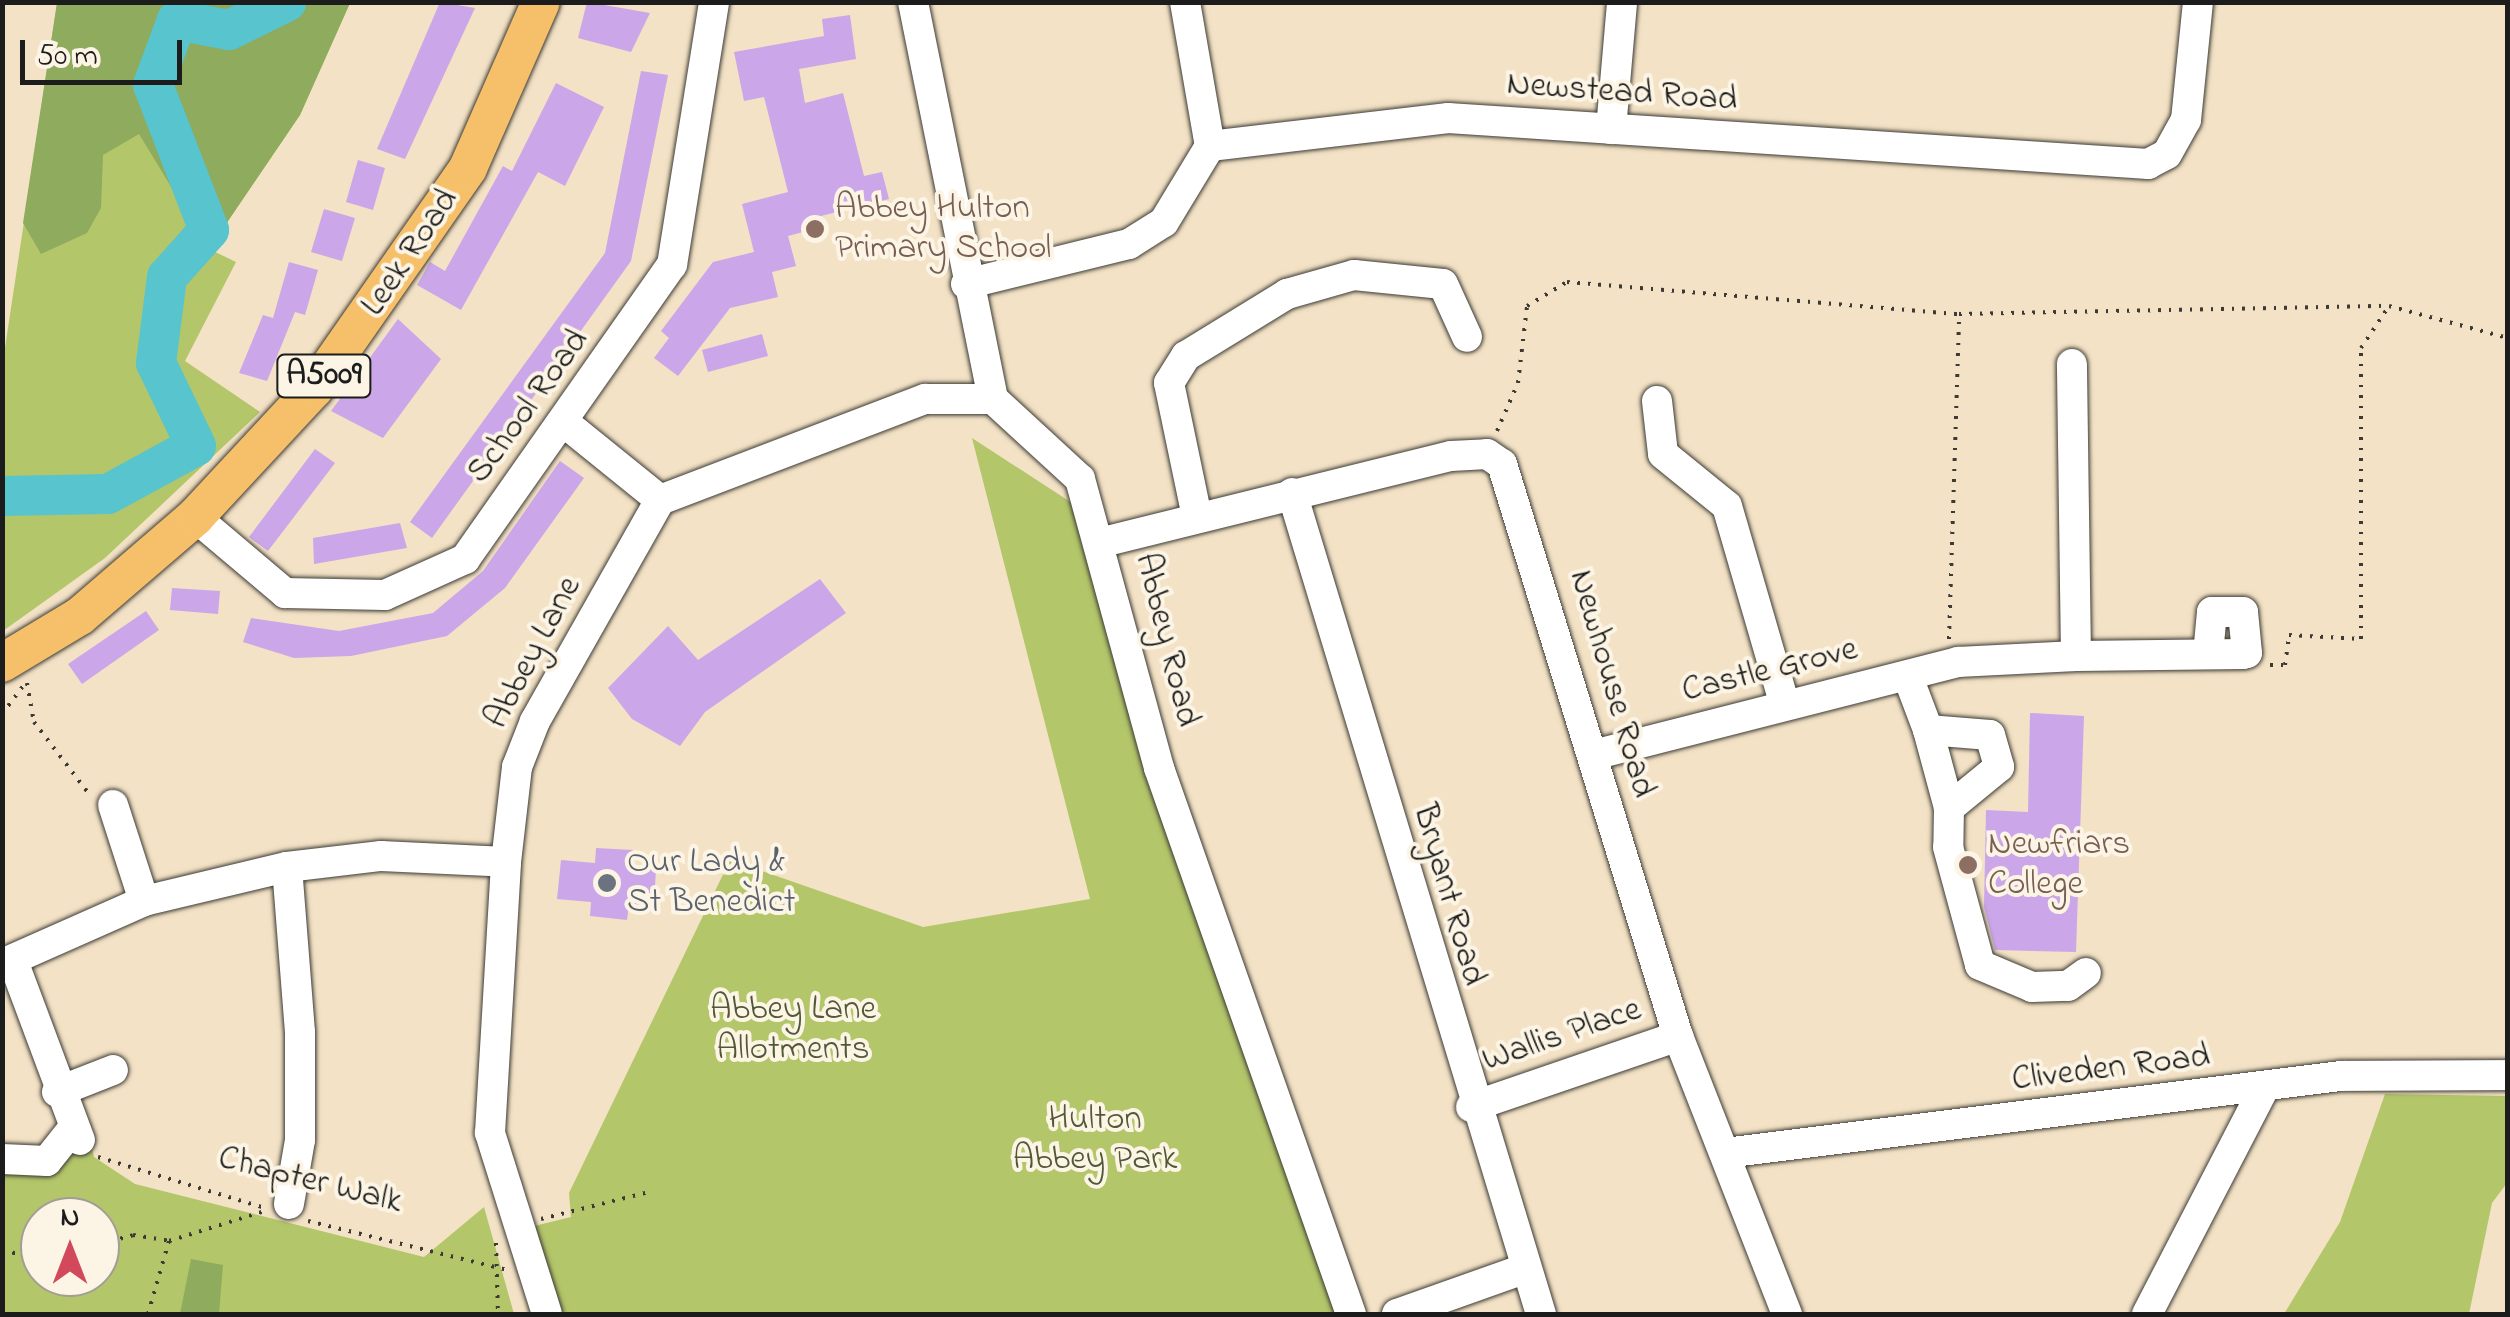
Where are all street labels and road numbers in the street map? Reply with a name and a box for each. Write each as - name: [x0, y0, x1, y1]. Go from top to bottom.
- street label: Newstead Road: [1505, 64, 1739, 122]
- street label: Leek Road: [353, 181, 469, 325]
- street label: School Road: [459, 322, 599, 492]
- road number: A5009: [274, 349, 374, 403]
- street label: Abbey Road: [1124, 549, 1208, 731]
- street label: Newhouse Road: [1558, 565, 1664, 803]
- street label: Abbey Lane: [476, 570, 592, 736]
- street label: Castle Grove: [1678, 629, 1862, 713]
- street label: Bryant Road: [1402, 799, 1494, 991]
- street label: Wallis Place: [1477, 989, 1647, 1083]
- street label: Cliveden Road: [2010, 1036, 2212, 1102]
- street label: Chapter Walk: [214, 1138, 406, 1224]

